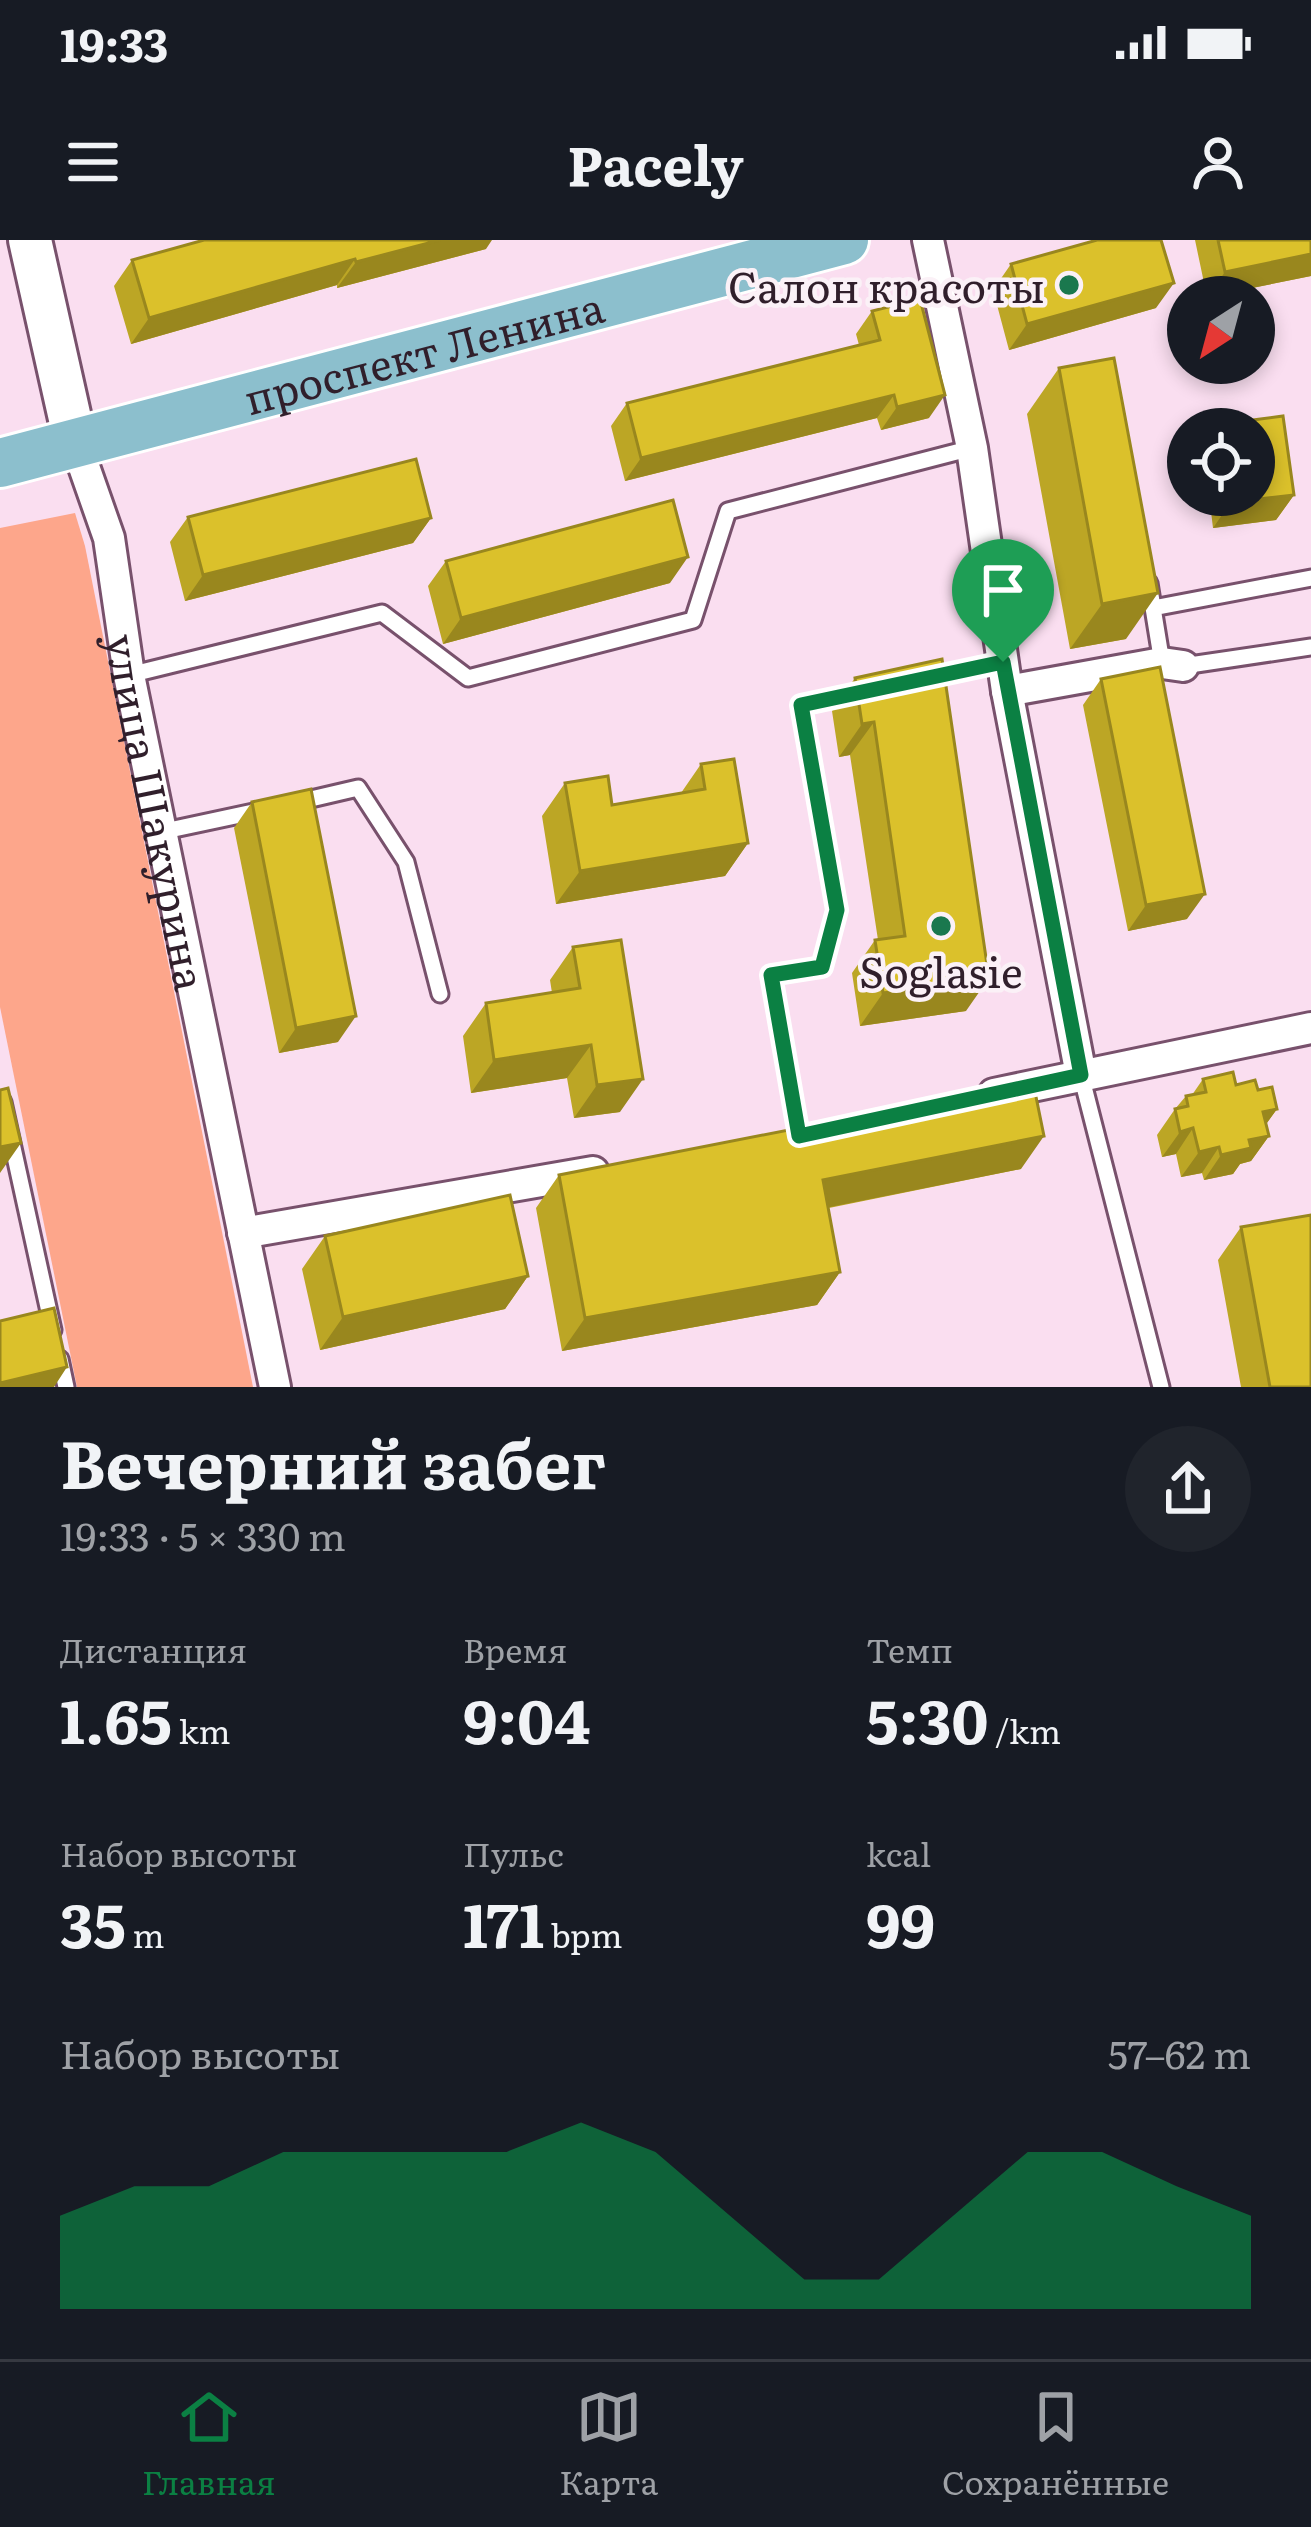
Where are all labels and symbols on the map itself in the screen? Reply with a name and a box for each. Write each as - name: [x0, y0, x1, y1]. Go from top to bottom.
- place label: Салон красоты: [728, 254, 1045, 316]
- marker: Салон красоты: [1056, 272, 1082, 298]
- street label: проспект Ленина: [237, 274, 611, 428]
- north arrow: [1167, 276, 1275, 384]
- pin: [952, 539, 1054, 662]
- street label: улица Шакурина: [92, 629, 224, 996]
- marker: Soglasie: [928, 913, 954, 939]
- place label: Soglasie: [859, 939, 1023, 1001]

